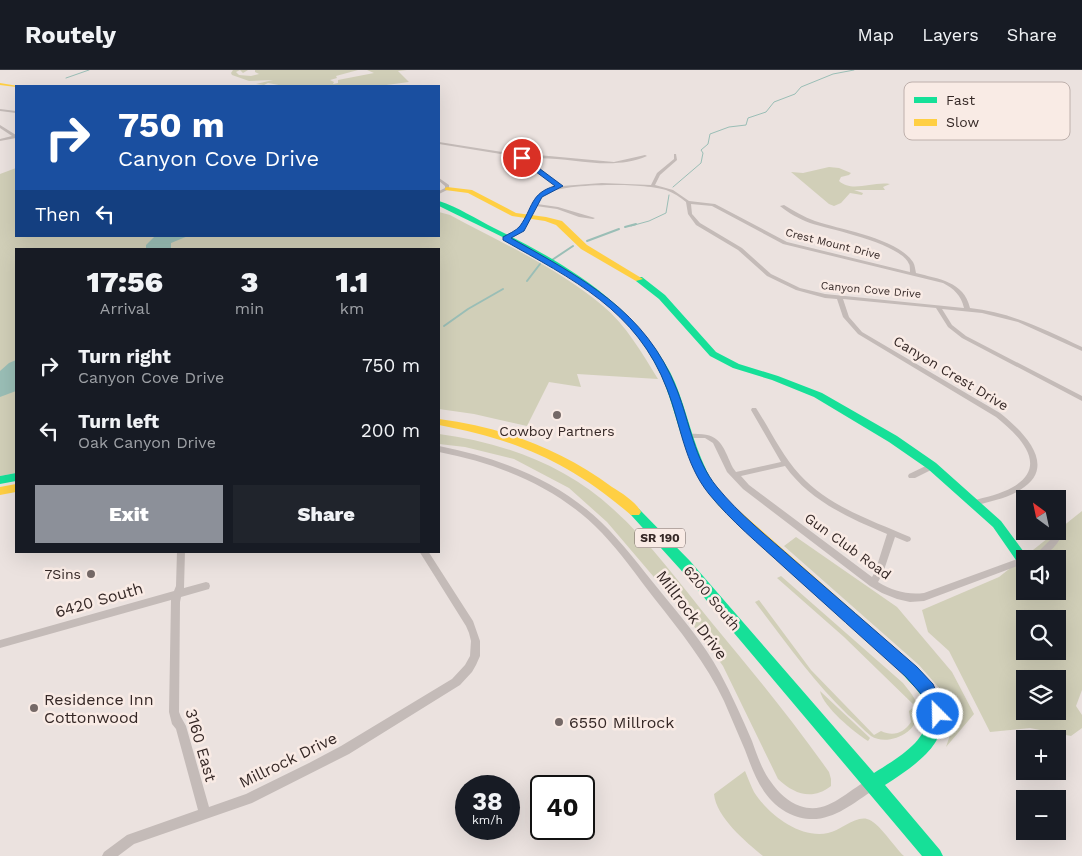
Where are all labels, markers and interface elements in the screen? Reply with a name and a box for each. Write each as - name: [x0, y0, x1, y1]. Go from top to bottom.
- text: Routely: [25, 21, 116, 49]
- text: Map: [857, 24, 894, 45]
- text: Layers: [922, 24, 979, 45]
- text: Share: [1007, 24, 1057, 45]
- legend: [904, 82, 1070, 140]
- text: Fast: [946, 92, 975, 108]
- text: 750 m: [118, 104, 225, 146]
- icon: right: [35, 105, 100, 170]
- text: Slow: [946, 114, 979, 130]
- pin: [501, 137, 543, 179]
- icon: arrive: [508, 144, 536, 172]
- text: Canyon Cove Drive: [118, 146, 319, 171]
- icon: left: [91, 200, 119, 228]
- text: Then: [35, 203, 81, 226]
- street label: Crest Mount Drive: [784, 226, 882, 262]
- text: 17:56: [87, 264, 163, 299]
- text: 3: [240, 264, 258, 299]
- text: 1.1: [336, 264, 368, 299]
- street label: Canyon Cove Drive: [820, 279, 922, 301]
- text: Arrival: [100, 299, 150, 318]
- text: min: [235, 299, 264, 318]
- text: km: [340, 299, 364, 318]
- street label: Canyon Crest Drive: [891, 332, 1011, 414]
- text: Turn right: [78, 345, 171, 368]
- icon: right: [35, 352, 63, 380]
- text: 750 m: [362, 354, 420, 377]
- text: Canyon Cove Drive: [78, 368, 224, 387]
- marker: Cowboy Partners: [551, 409, 563, 421]
- text: Turn left: [78, 410, 159, 433]
- icon: left: [35, 417, 63, 445]
- text: 200 m: [361, 419, 420, 442]
- place label: Cowboy Partners: [499, 423, 615, 439]
- text: Oak Canyon Drive: [78, 433, 216, 452]
- button: Exit: [35, 485, 223, 543]
- button: Share: [233, 485, 420, 543]
- north arrow: [1016, 490, 1066, 540]
- map controls: [1016, 490, 1066, 840]
- street label: Gun Club Road: [802, 509, 894, 583]
- road number: SR 190: [635, 528, 685, 548]
- button: sound: [1016, 550, 1066, 600]
- street label: 6200 South: [680, 562, 744, 634]
- place label: 7Sins: [44, 566, 81, 582]
- street label: Millrock Drive: [652, 567, 732, 663]
- marker: 7Sins: [85, 568, 97, 580]
- street label: 6420 South: [53, 578, 145, 622]
- button: search: [1016, 610, 1066, 660]
- button: layers: [1016, 670, 1066, 720]
- position arrow: [911, 687, 963, 739]
- place label: Residence Inn Cottonwood: [44, 690, 154, 727]
- marker: Residence Inn Cottonwood: [28, 702, 40, 714]
- street label: 3160 East: [182, 706, 221, 784]
- place label: 6550 Millrock: [569, 713, 674, 732]
- marker: 6550 Millrock: [553, 716, 565, 728]
- street label: Millrock Drive: [236, 728, 340, 792]
- button: +: [1016, 730, 1066, 780]
- speed limit sign: 40: [530, 775, 595, 840]
- text: 38: [472, 787, 503, 816]
- button: −: [1016, 790, 1066, 840]
- text: km/h: [472, 813, 503, 827]

